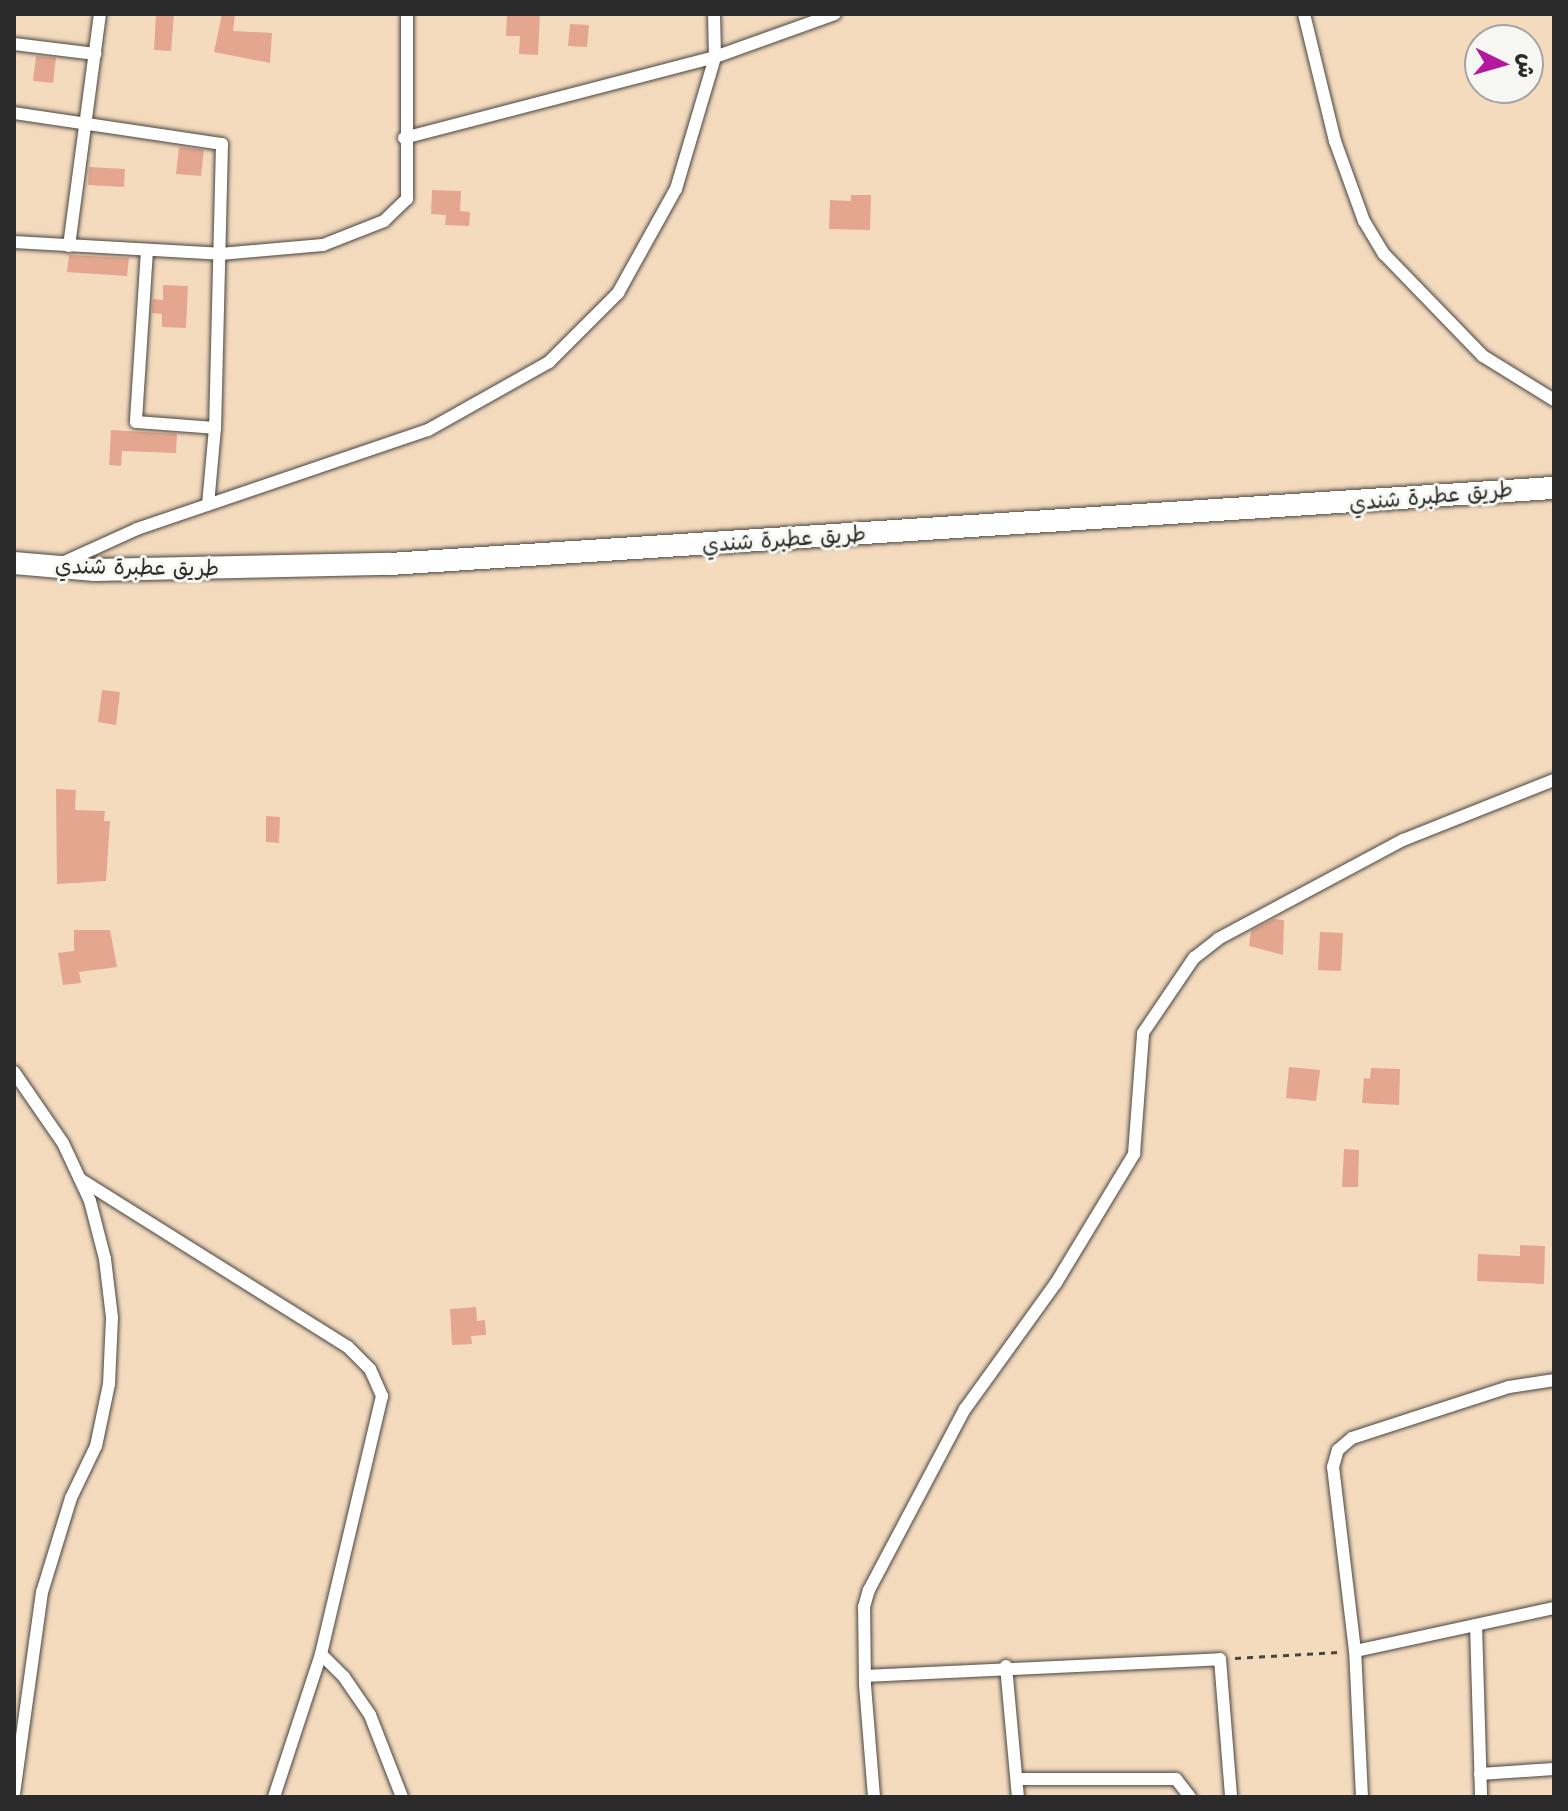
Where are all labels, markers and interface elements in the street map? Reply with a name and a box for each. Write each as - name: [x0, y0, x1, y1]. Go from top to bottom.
- north arrow: [1464, 24, 1544, 104]
- text: ش: [1512, 53, 1540, 79]
- street label: طريق عطبرة شندي: [1348, 477, 1514, 517]
- street label: طريق عطبرة شندي: [701, 521, 867, 559]
- street label: طريق عطبرة شندي: [55, 553, 219, 583]

